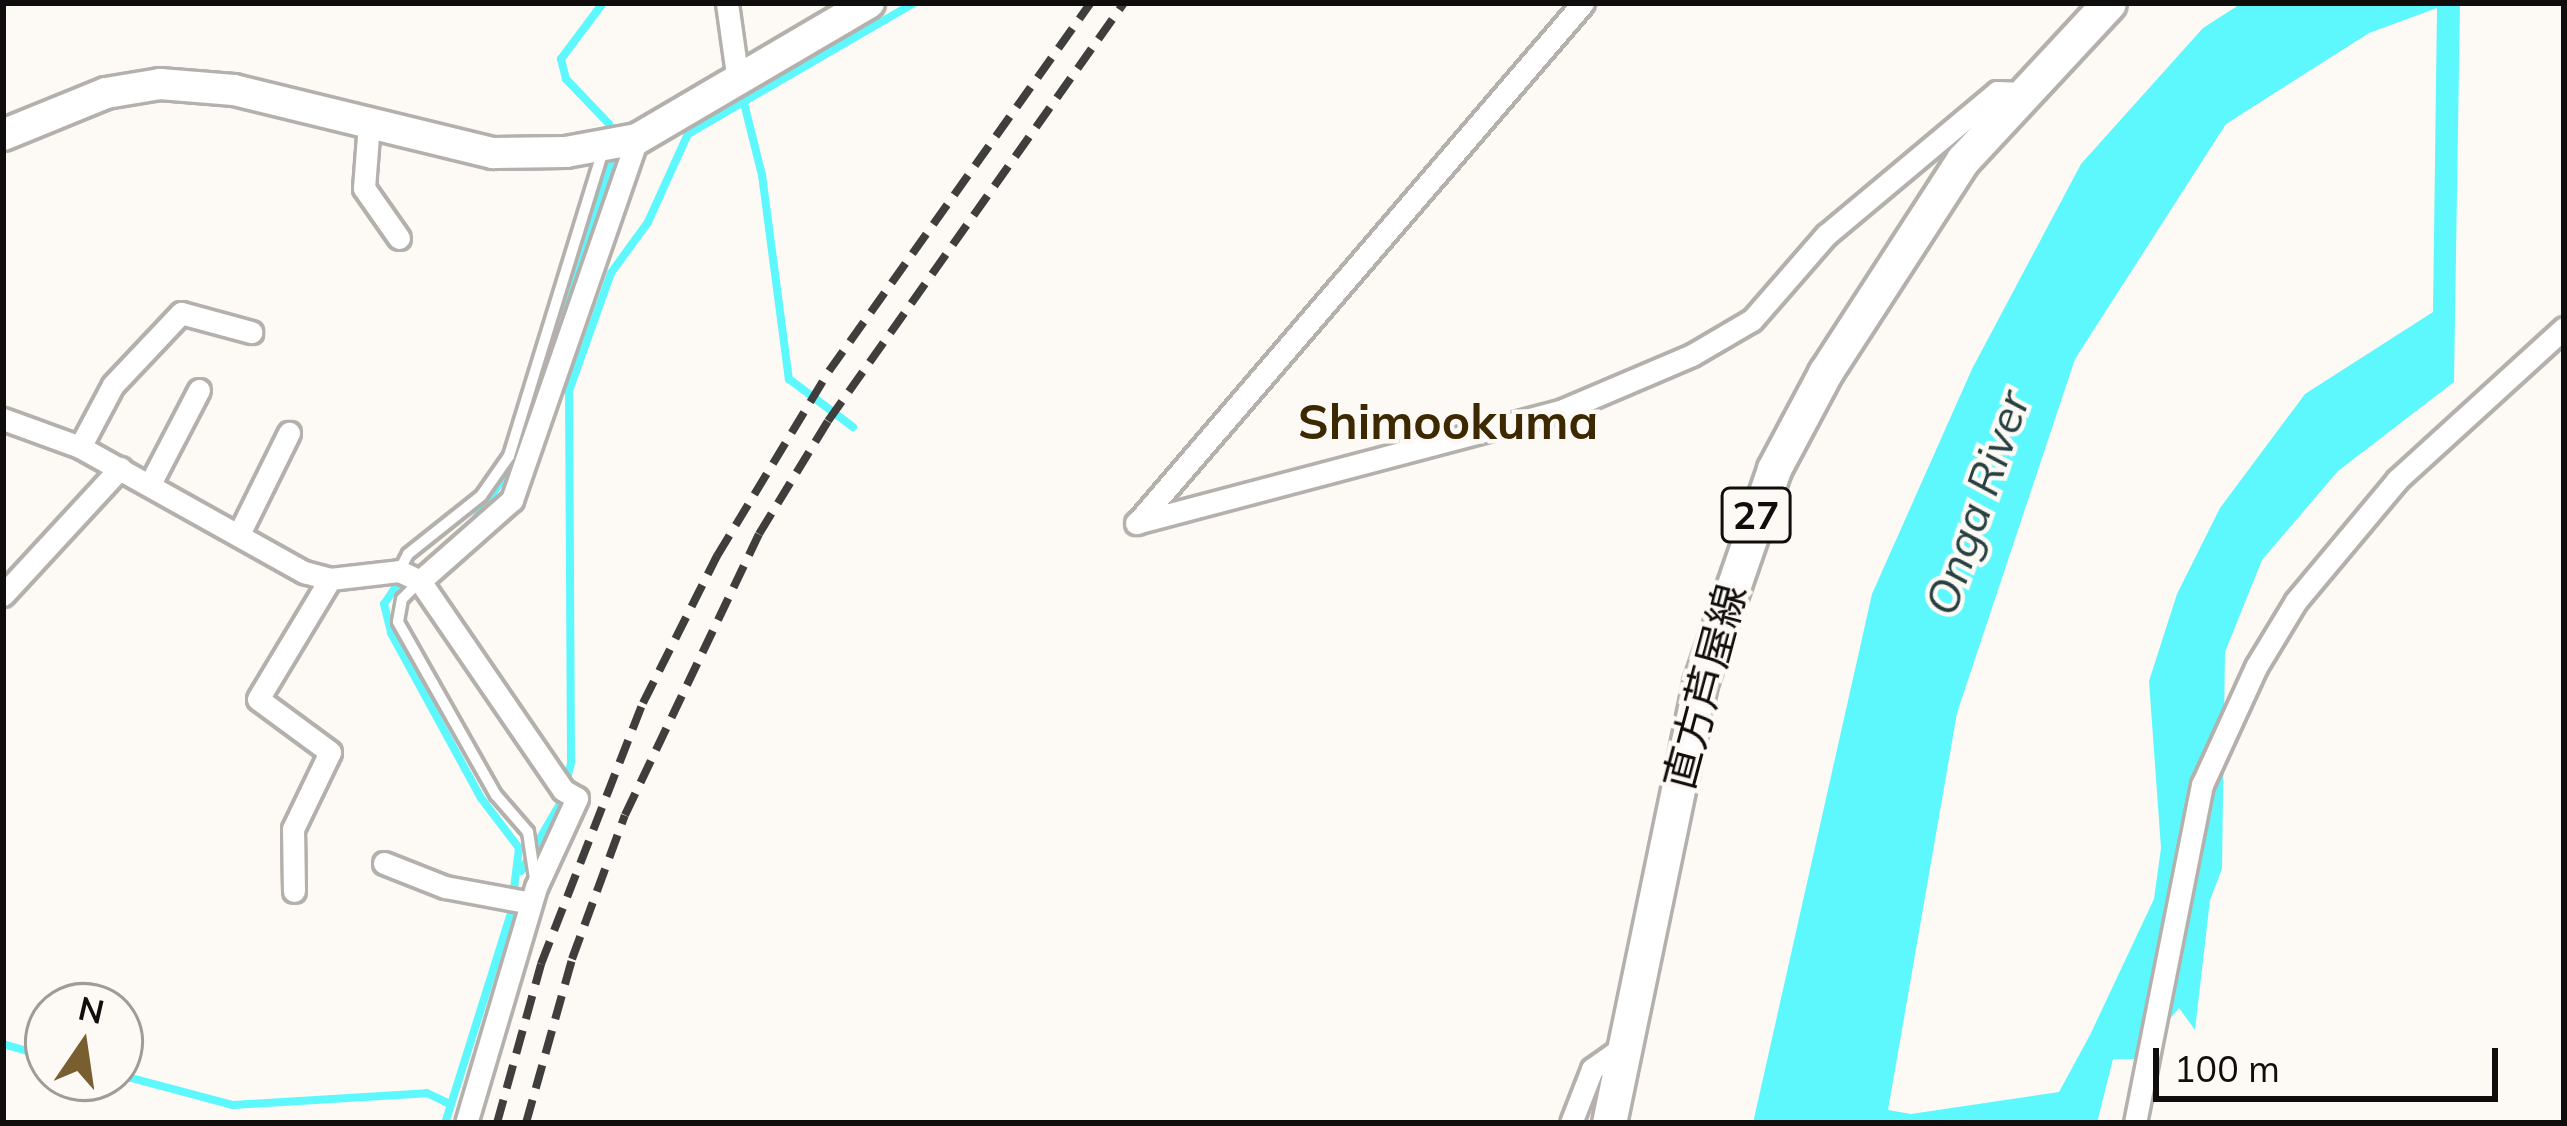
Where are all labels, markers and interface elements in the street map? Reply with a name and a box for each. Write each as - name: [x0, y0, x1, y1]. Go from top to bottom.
- water label: Onga River: [1914, 384, 2040, 622]
- district label: Shimookuma: [1298, 393, 1598, 451]
- road number: 27: [1720, 482, 1792, 548]
- street label: 直方芦屋線: [1653, 579, 1757, 795]
- north arrow: [24, 982, 144, 1102]
- text: N: [75, 987, 108, 1032]
- scale bar: [2159, 1024, 2504, 1098]
- text: 100 m: [2174, 1046, 2280, 1091]

